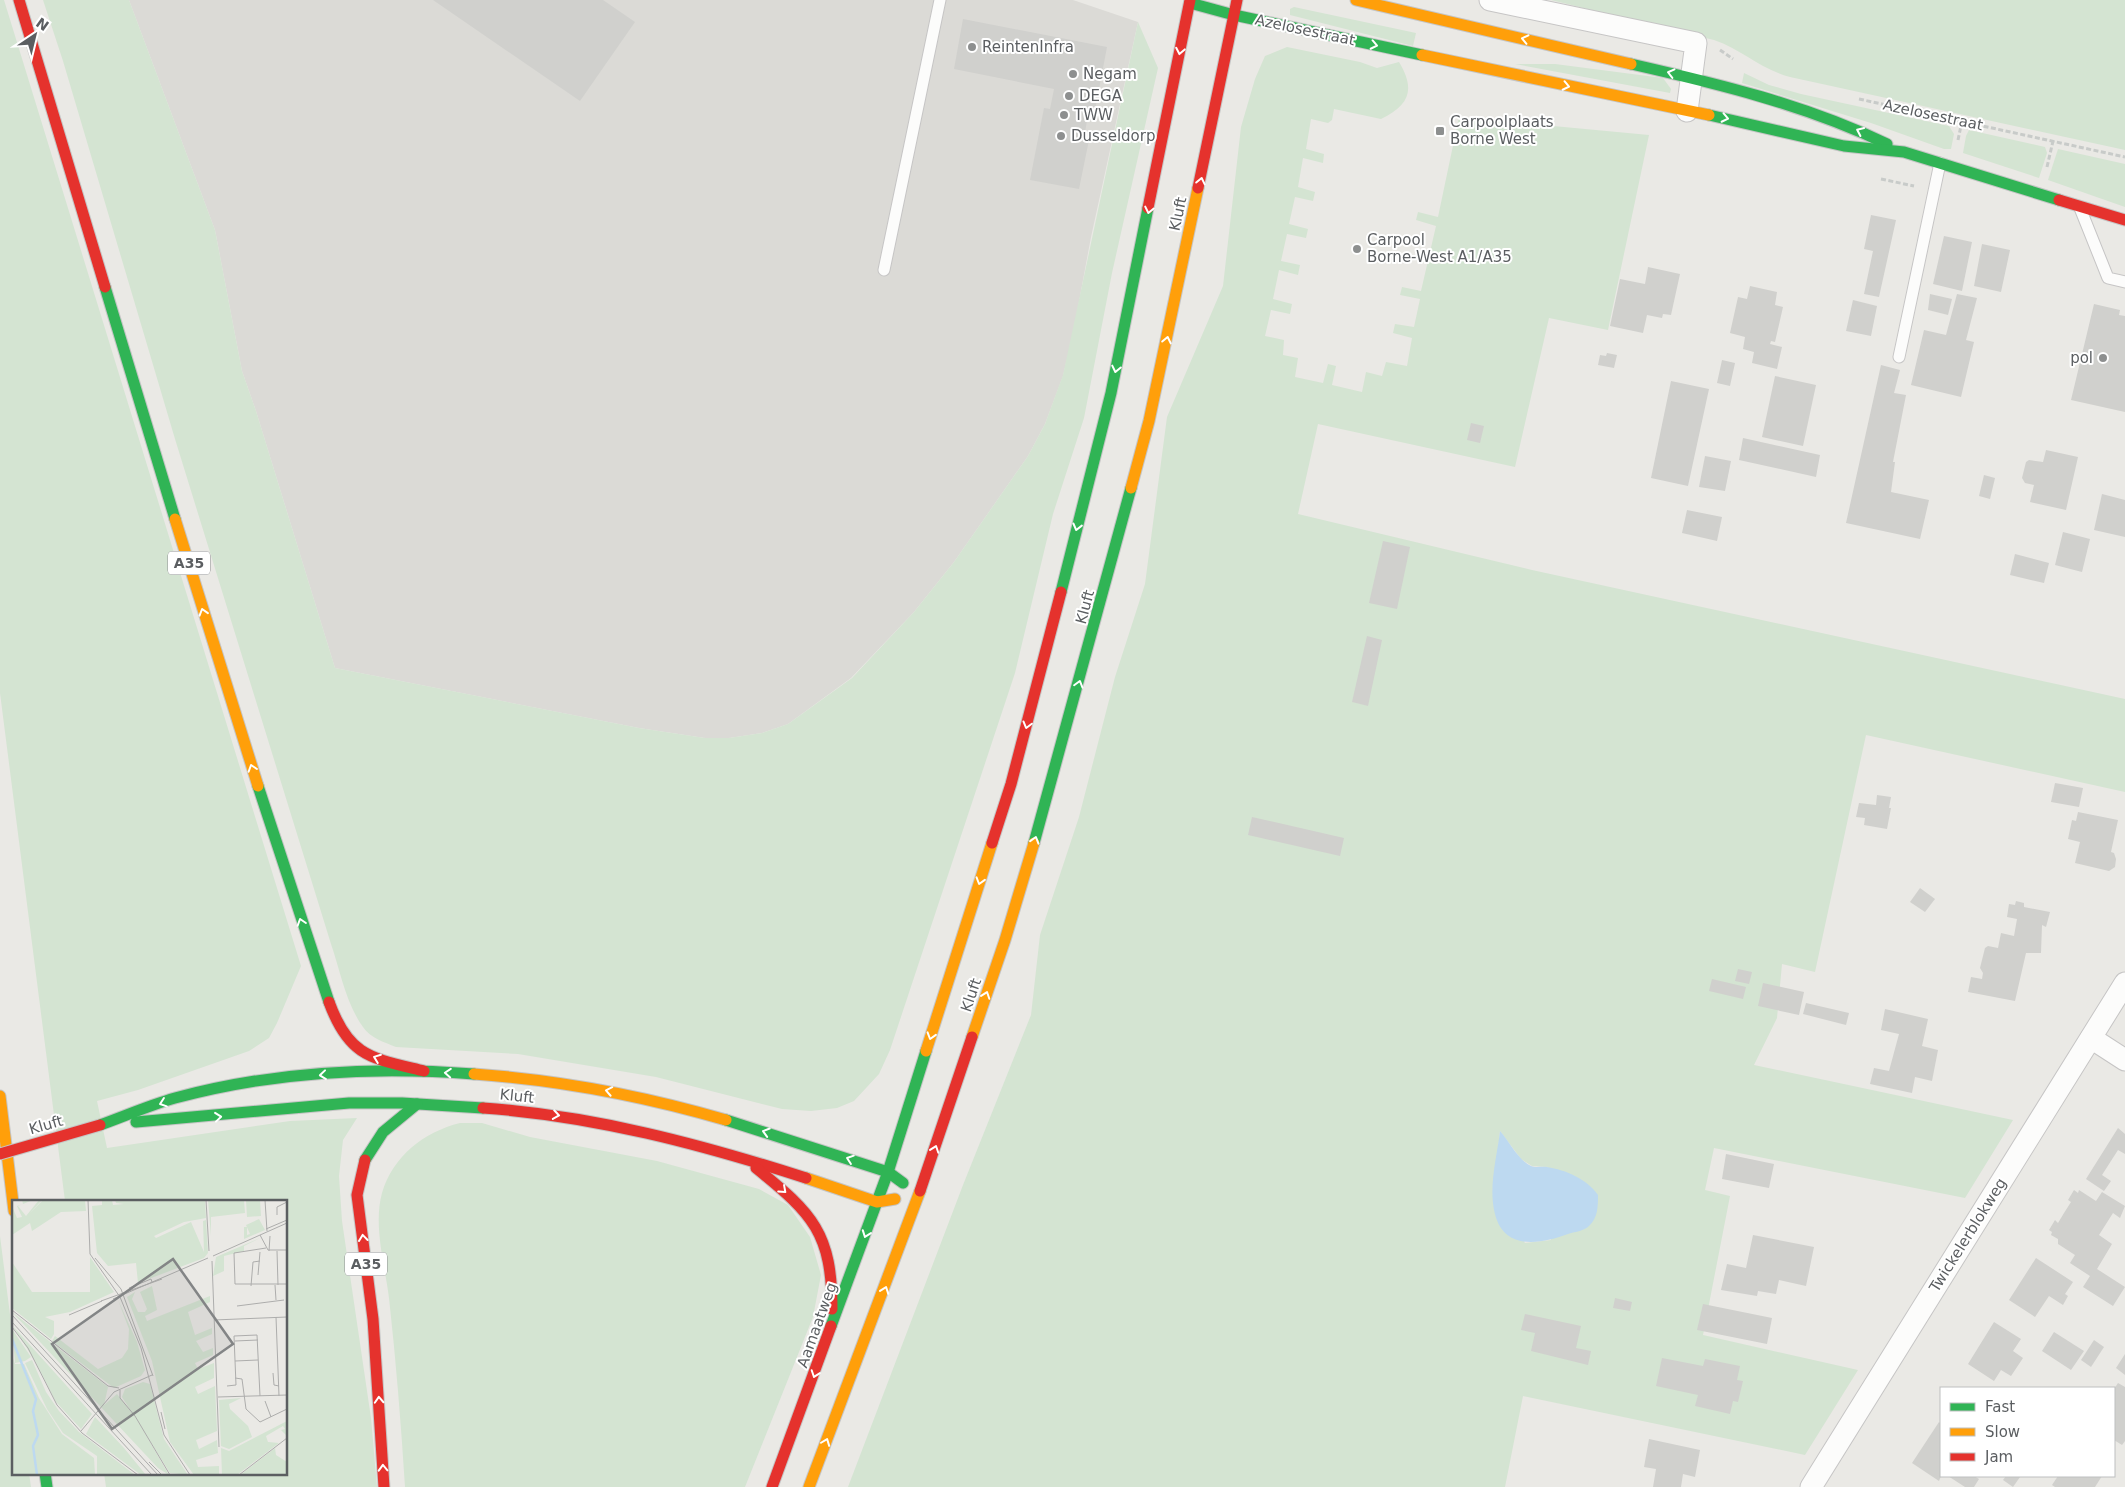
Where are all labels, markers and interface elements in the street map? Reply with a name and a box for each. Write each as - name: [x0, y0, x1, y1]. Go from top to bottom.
- north arrow: [10, 10, 60, 60]
- street label: Azelosestraat: [1253, 11, 1357, 49]
- text: N: [33, 14, 52, 34]
- one-way arrow: [1520, 34, 1529, 45]
- place label: ReintenInfra: [982, 38, 1074, 56]
- one-way arrow: [1369, 39, 1378, 50]
- marker: ReintenInfra: [966, 41, 978, 53]
- one-way arrow: [1176, 47, 1186, 55]
- place label: Negam: [1083, 65, 1137, 83]
- marker: Negam: [1067, 68, 1079, 80]
- one-way arrow: [1667, 68, 1676, 79]
- one-way arrow: [1561, 80, 1570, 90]
- place label: DEGA: [1079, 87, 1123, 105]
- marker: DEGA: [1063, 90, 1075, 102]
- street label: Azelosestraat: [1881, 96, 1985, 134]
- place label: TWW: [1073, 106, 1113, 124]
- marker: TWW: [1058, 109, 1070, 121]
- place label: Carpoolplaats Borne West: [1450, 113, 1554, 148]
- one-way arrow: [1720, 113, 1729, 123]
- marker: Carpoolplaats Borne West: [1434, 125, 1446, 137]
- place label: Dusseldorp: [1071, 127, 1155, 145]
- one-way arrow: [1856, 127, 1865, 137]
- marker: Dusseldorp: [1055, 130, 1067, 142]
- one-way arrow: [1195, 176, 1205, 185]
- street label: Kluft: [1166, 195, 1190, 233]
- one-way arrow: [1144, 206, 1155, 215]
- place label: Carpool Borne-West A1/A35: [1367, 231, 1512, 266]
- marker: Carpool Borne-West A1/A35: [1351, 243, 1363, 255]
- one-way arrow: [1161, 335, 1172, 344]
- place label: pol: [2070, 349, 2093, 367]
- marker: pol: [2097, 352, 2109, 364]
- one-way arrow: [1111, 365, 1121, 374]
- one-way arrow: [1072, 523, 1083, 532]
- road number: A35: [168, 552, 210, 574]
- street label: Kluft: [1072, 588, 1098, 626]
- one-way arrow: [199, 609, 209, 617]
- one-way arrow: [1074, 680, 1084, 688]
- one-way arrow: [1022, 720, 1032, 729]
- one-way arrow: [247, 764, 257, 772]
- one-way arrow: [1029, 836, 1039, 845]
- one-way arrow: [976, 876, 986, 884]
- one-way arrow: [297, 919, 307, 927]
- street label: Kluft: [957, 976, 985, 1014]
- one-way arrow: [981, 991, 991, 1000]
- one-way arrow: [927, 1031, 937, 1039]
- one-way arrow: [374, 1054, 382, 1064]
- one-way arrow: [444, 1067, 452, 1078]
- one-way arrow: [319, 1069, 327, 1080]
- street label: Kluft: [499, 1085, 535, 1107]
- one-way arrow: [605, 1086, 614, 1097]
- one-way arrow: [160, 1097, 168, 1107]
- one-way arrow: [551, 1110, 560, 1120]
- one-way arrow: [215, 1111, 223, 1122]
- street label: Kluft: [27, 1112, 65, 1138]
- one-way arrow: [763, 1128, 771, 1138]
- one-way arrow: [929, 1145, 939, 1154]
- one-way arrow: [847, 1155, 855, 1165]
- street label: Twickelerblokweg: [1925, 1175, 2010, 1296]
- one-way arrow: [777, 1184, 786, 1193]
- inset map: [12, 1200, 288, 1474]
- one-way arrow: [862, 1229, 872, 1238]
- one-way arrow: [358, 1234, 368, 1242]
- road number: A35: [345, 1252, 387, 1276]
- street label: Aamaatweg: [793, 1280, 841, 1370]
- one-way arrow: [879, 1286, 889, 1295]
- one-way arrow: [811, 1369, 821, 1377]
- legend: [1940, 1387, 2115, 1477]
- one-way arrow: [374, 1395, 385, 1403]
- text: Fast: [1985, 1398, 2015, 1416]
- text: Slow: [1985, 1423, 2020, 1441]
- one-way arrow: [821, 1438, 831, 1446]
- text: Jam: [1984, 1448, 2013, 1466]
- one-way arrow: [377, 1463, 388, 1471]

